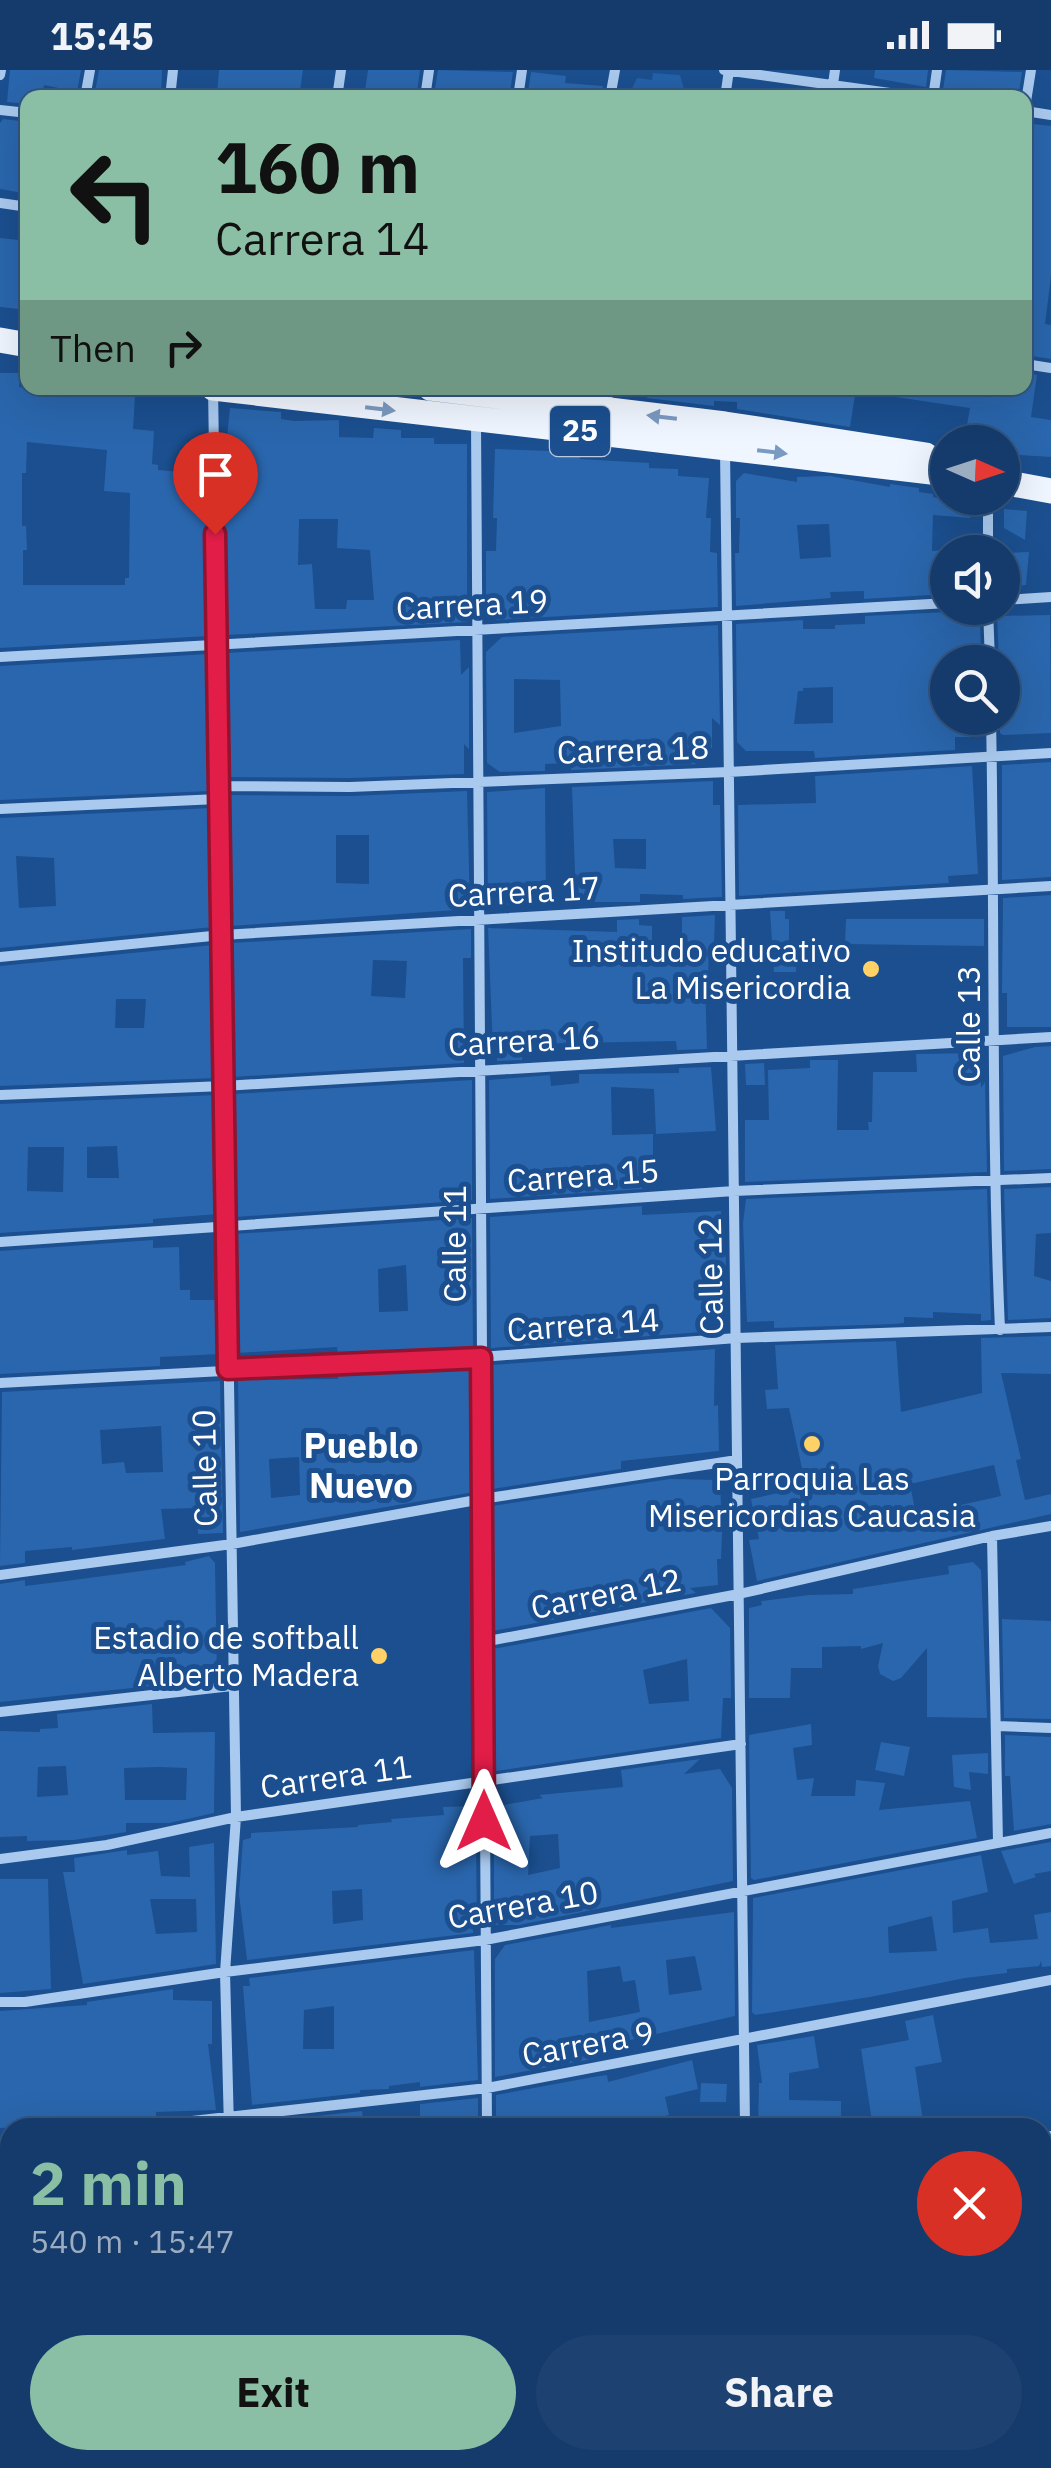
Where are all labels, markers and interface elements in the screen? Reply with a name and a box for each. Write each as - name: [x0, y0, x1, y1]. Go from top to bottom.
- text: 15:45: [50, 11, 154, 60]
- text: 160 m: [215, 121, 420, 212]
- icon: left: [50, 130, 180, 260]
- text: Carrera 14: [215, 209, 429, 267]
- icon: right: [156, 320, 211, 375]
- text: Then: [50, 323, 136, 372]
- one-way arrow: [364, 401, 396, 417]
- road number: 25: [550, 406, 610, 456]
- one-way arrow: [646, 409, 678, 425]
- north arrow: [930, 425, 1020, 515]
- map controls: [930, 425, 1020, 735]
- pin: [173, 432, 258, 535]
- one-way arrow: [757, 444, 788, 460]
- icon: arrive: [188, 447, 243, 502]
- button: sound: [930, 535, 1020, 625]
- street label: Carrera 19: [395, 579, 549, 629]
- button: search: [930, 645, 1020, 735]
- street label: Carrera 18: [556, 725, 710, 773]
- street label: Carrera 17: [447, 866, 601, 916]
- place label: Institudo educativo La Misericordia: [572, 929, 851, 1008]
- marker: Institudo educativo La Misericordia: [860, 958, 882, 980]
- street label: Calle 13: [947, 965, 989, 1083]
- street label: Carrera 16: [447, 1015, 601, 1065]
- street label: Carrera 15: [505, 1149, 660, 1201]
- street label: Calle 11: [433, 1185, 475, 1303]
- street label: Calle 12: [688, 1217, 732, 1335]
- street label: Carrera 14: [505, 1298, 660, 1350]
- street label: Calle 10: [182, 1409, 226, 1527]
- district label: Pueblo Nuevo: [303, 1422, 419, 1508]
- marker: Parroquia Las Misericordias Caucasia: [801, 1433, 823, 1455]
- place label: Parroquia Las Misericordias Caucasia: [648, 1457, 976, 1536]
- street label: Carrera 12: [527, 1558, 685, 1628]
- place label: Estadio de softball Alberto Madera: [93, 1616, 359, 1695]
- marker: Estadio de softball Alberto Madera: [368, 1645, 390, 1667]
- street label: Carrera 11: [257, 1745, 414, 1807]
- position arrow: [432, 1769, 536, 1873]
- street label: Carrera 10: [444, 1870, 602, 1938]
- street label: Carrera 9: [519, 2011, 657, 2075]
- text: 2 min: [30, 2143, 187, 2222]
- button: close: [917, 2151, 1022, 2256]
- text: 540 m · 15:47: [30, 2220, 235, 2262]
- button: Exit: [30, 2335, 516, 2450]
- button: Share: [536, 2335, 1022, 2450]

